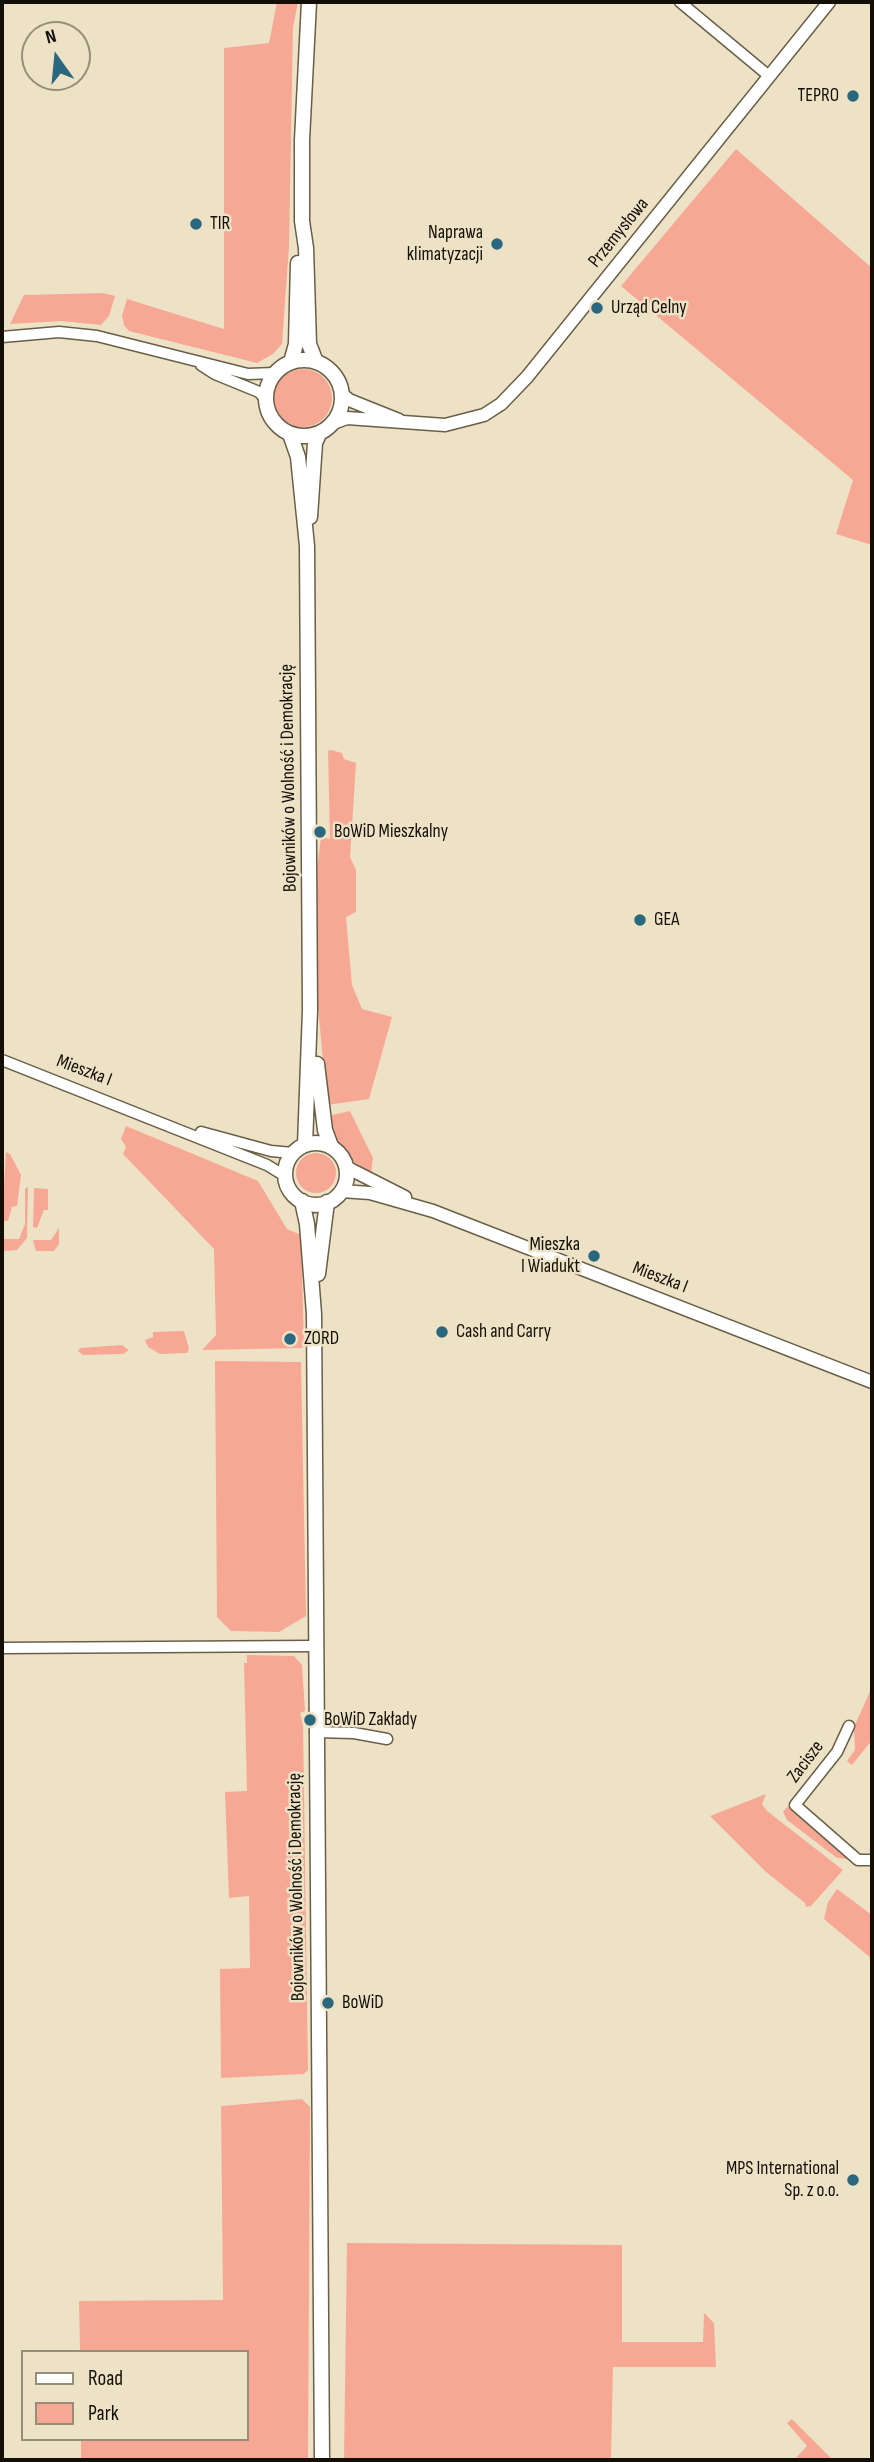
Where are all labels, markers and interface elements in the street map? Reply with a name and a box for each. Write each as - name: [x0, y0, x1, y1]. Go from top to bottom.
- north arrow: [21, 21, 91, 91]
- text: N: [43, 25, 59, 50]
- place label: TEPRO: [797, 85, 839, 107]
- marker: TEPRO: [845, 88, 861, 104]
- street label: Przemysłowa: [584, 194, 654, 272]
- place label: TIR: [210, 213, 230, 235]
- marker: TIR: [188, 216, 204, 232]
- place label: Naprawa klimatyzacji: [407, 222, 483, 266]
- marker: Naprawa klimatyzacji: [489, 236, 505, 252]
- place label: Urząd Celny: [611, 297, 687, 319]
- marker: Urząd Celny: [589, 300, 605, 316]
- street label: Bojowników o Wolność i Demokrację: [276, 664, 302, 892]
- place label: BoWiD Mieszkalny: [334, 821, 448, 843]
- marker: BoWiD Mieszkalny: [312, 824, 328, 840]
- place label: GEA: [654, 909, 679, 931]
- marker: GEA: [632, 912, 648, 928]
- street label: Mieszka I: [53, 1050, 115, 1092]
- place label: Mieszka I Wiadukt: [521, 1234, 580, 1278]
- marker: Mieszka I Wiadukt: [586, 1248, 602, 1264]
- street label: Mieszka I: [629, 1257, 691, 1299]
- place label: Cash and Carry: [456, 1321, 551, 1343]
- marker: Cash and Carry: [434, 1324, 450, 1340]
- place label: ZORD: [304, 1328, 339, 1350]
- marker: ZORD: [282, 1331, 298, 1347]
- place label: BoWiD Zakłady: [324, 1709, 417, 1731]
- marker: BoWiD Zakłady: [302, 1712, 318, 1728]
- street label: Zacisze: [783, 1736, 829, 1788]
- street label: Bojowników o Wolność i Demokrację: [284, 1773, 310, 2001]
- place label: BoWiD: [342, 1992, 384, 2014]
- marker: BoWiD: [320, 1995, 336, 2011]
- place label: MPS International Sp. z o.o.: [726, 2158, 839, 2202]
- marker: MPS International Sp. z o.o.: [845, 2172, 861, 2188]
- legend: [21, 2350, 248, 2441]
- text: Road: [88, 2366, 123, 2391]
- text: Park: [88, 2401, 119, 2426]

